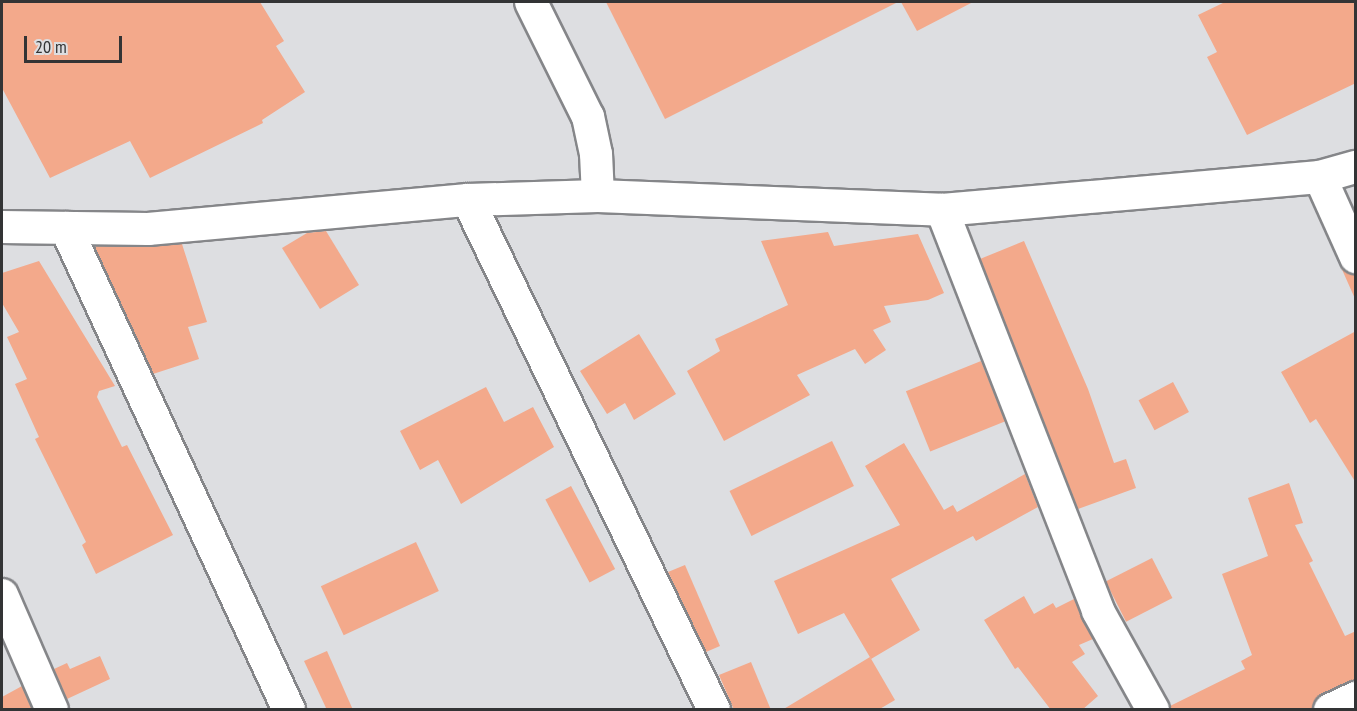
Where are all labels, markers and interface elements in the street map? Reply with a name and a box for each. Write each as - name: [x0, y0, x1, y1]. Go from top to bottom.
- scale bar: [27, 24, 124, 62]
- text: 20 m: [35, 35, 67, 58]

